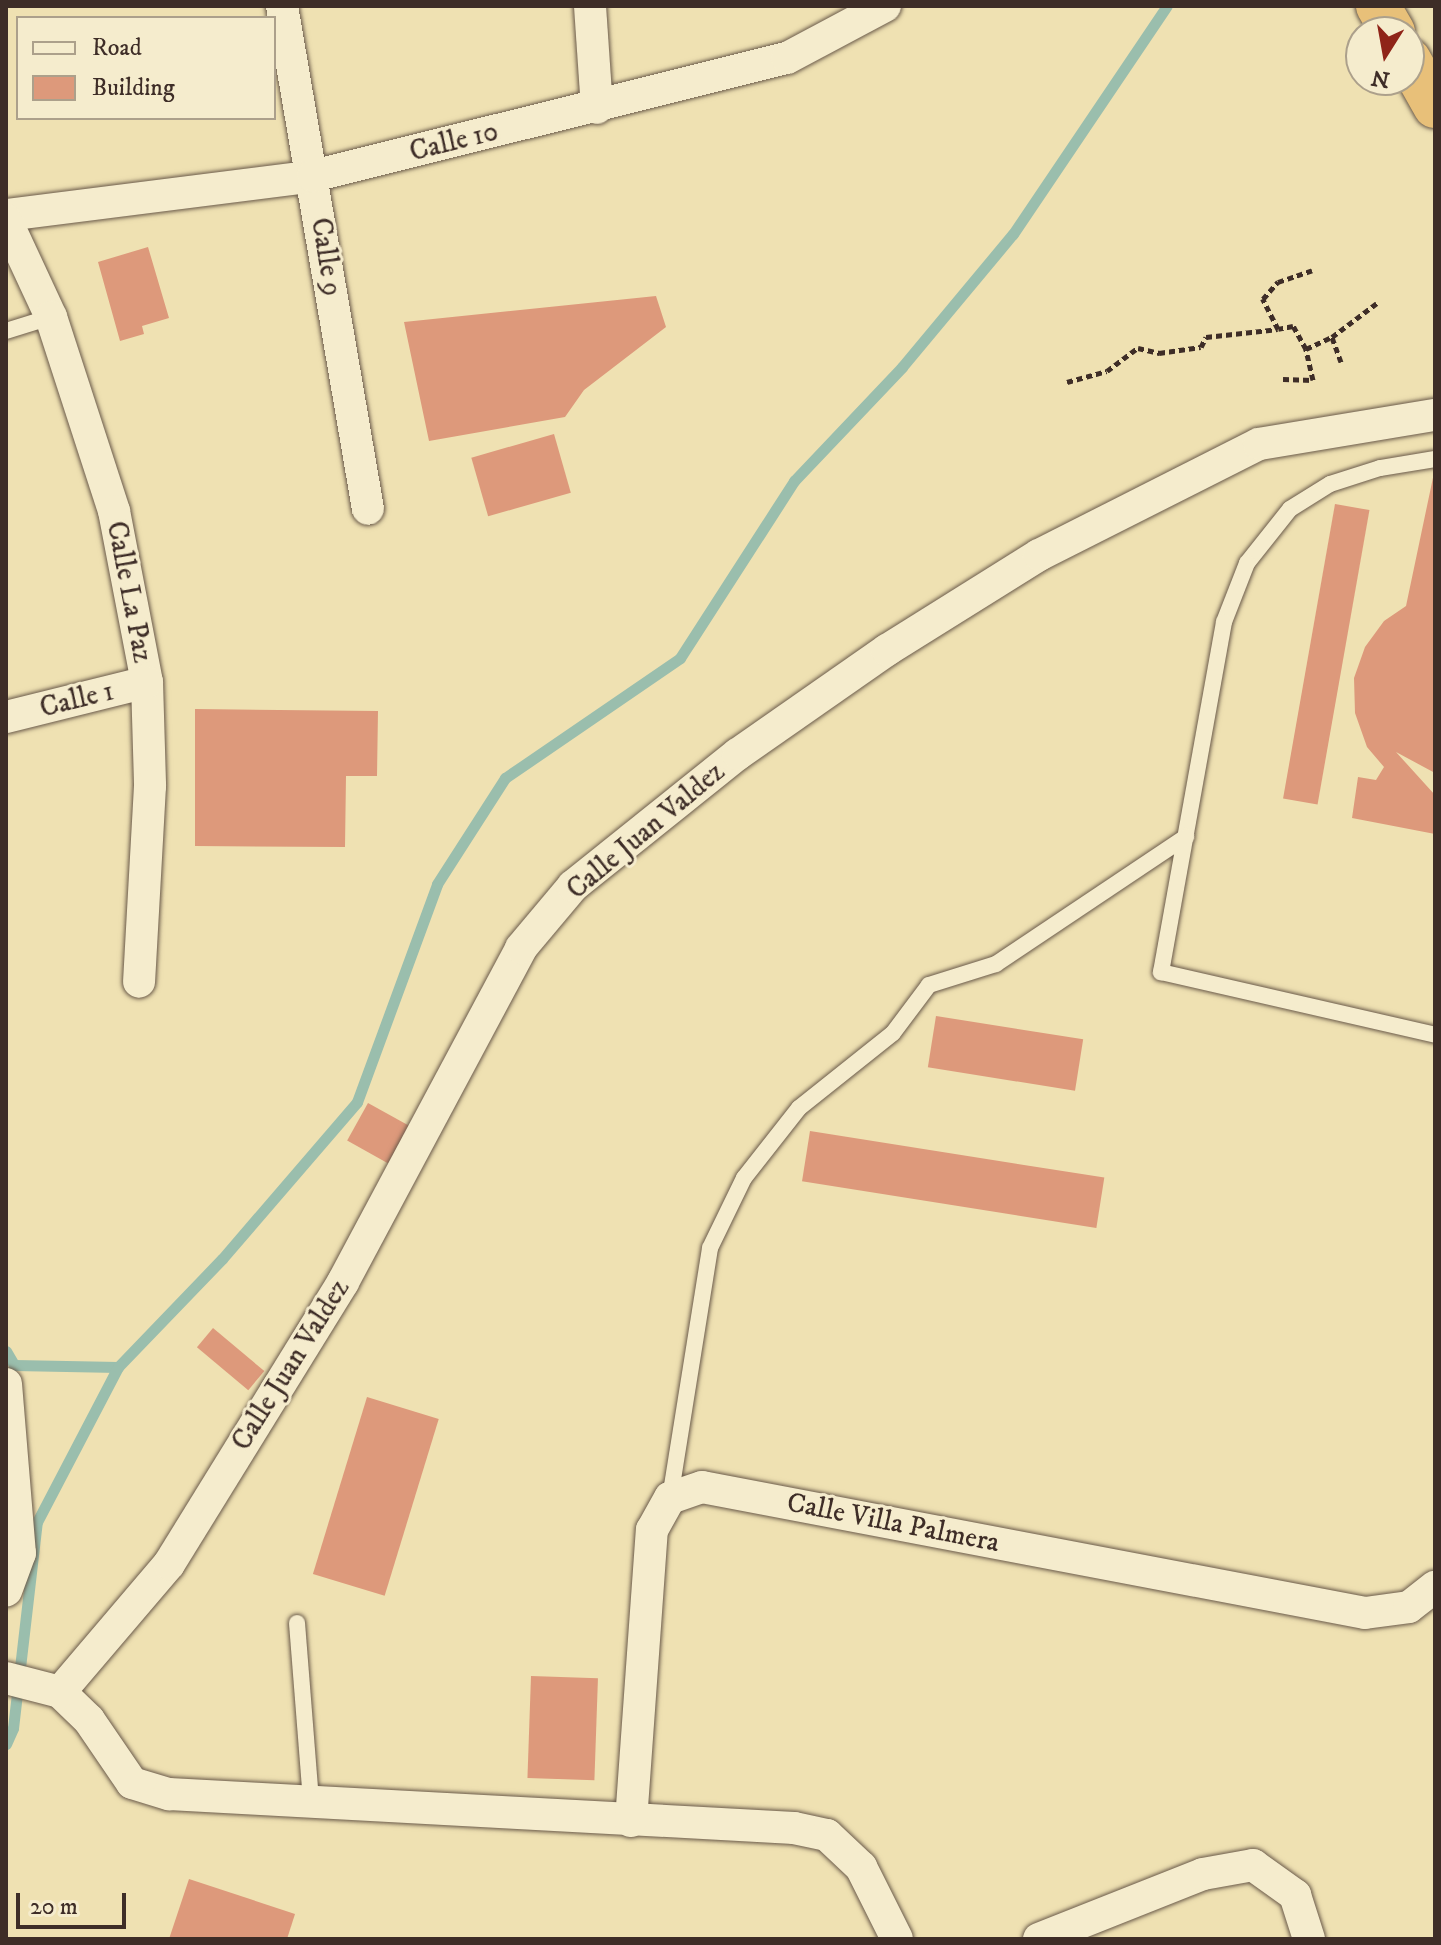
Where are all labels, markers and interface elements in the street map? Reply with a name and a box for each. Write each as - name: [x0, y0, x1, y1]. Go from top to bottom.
- legend: [16, 16, 276, 120]
- north arrow: [1345, 16, 1425, 96]
- text: Road: [92, 33, 142, 63]
- text: N: [1369, 63, 1392, 93]
- text: Building: [92, 73, 175, 103]
- street label: Calle 10: [406, 115, 502, 169]
- street label: Calle 9: [303, 215, 349, 299]
- street label: Calle La Paz: [99, 519, 159, 665]
- street label: Calle 1: [36, 675, 118, 725]
- street label: Calle Juan Valdez: [560, 755, 732, 907]
- street label: Calle Juan Valdez: [225, 1273, 357, 1457]
- street label: Calle Villa Palmera: [784, 1486, 1002, 1560]
- scale bar: [20, 1877, 130, 1927]
- text: 20 m: [30, 1892, 78, 1922]

